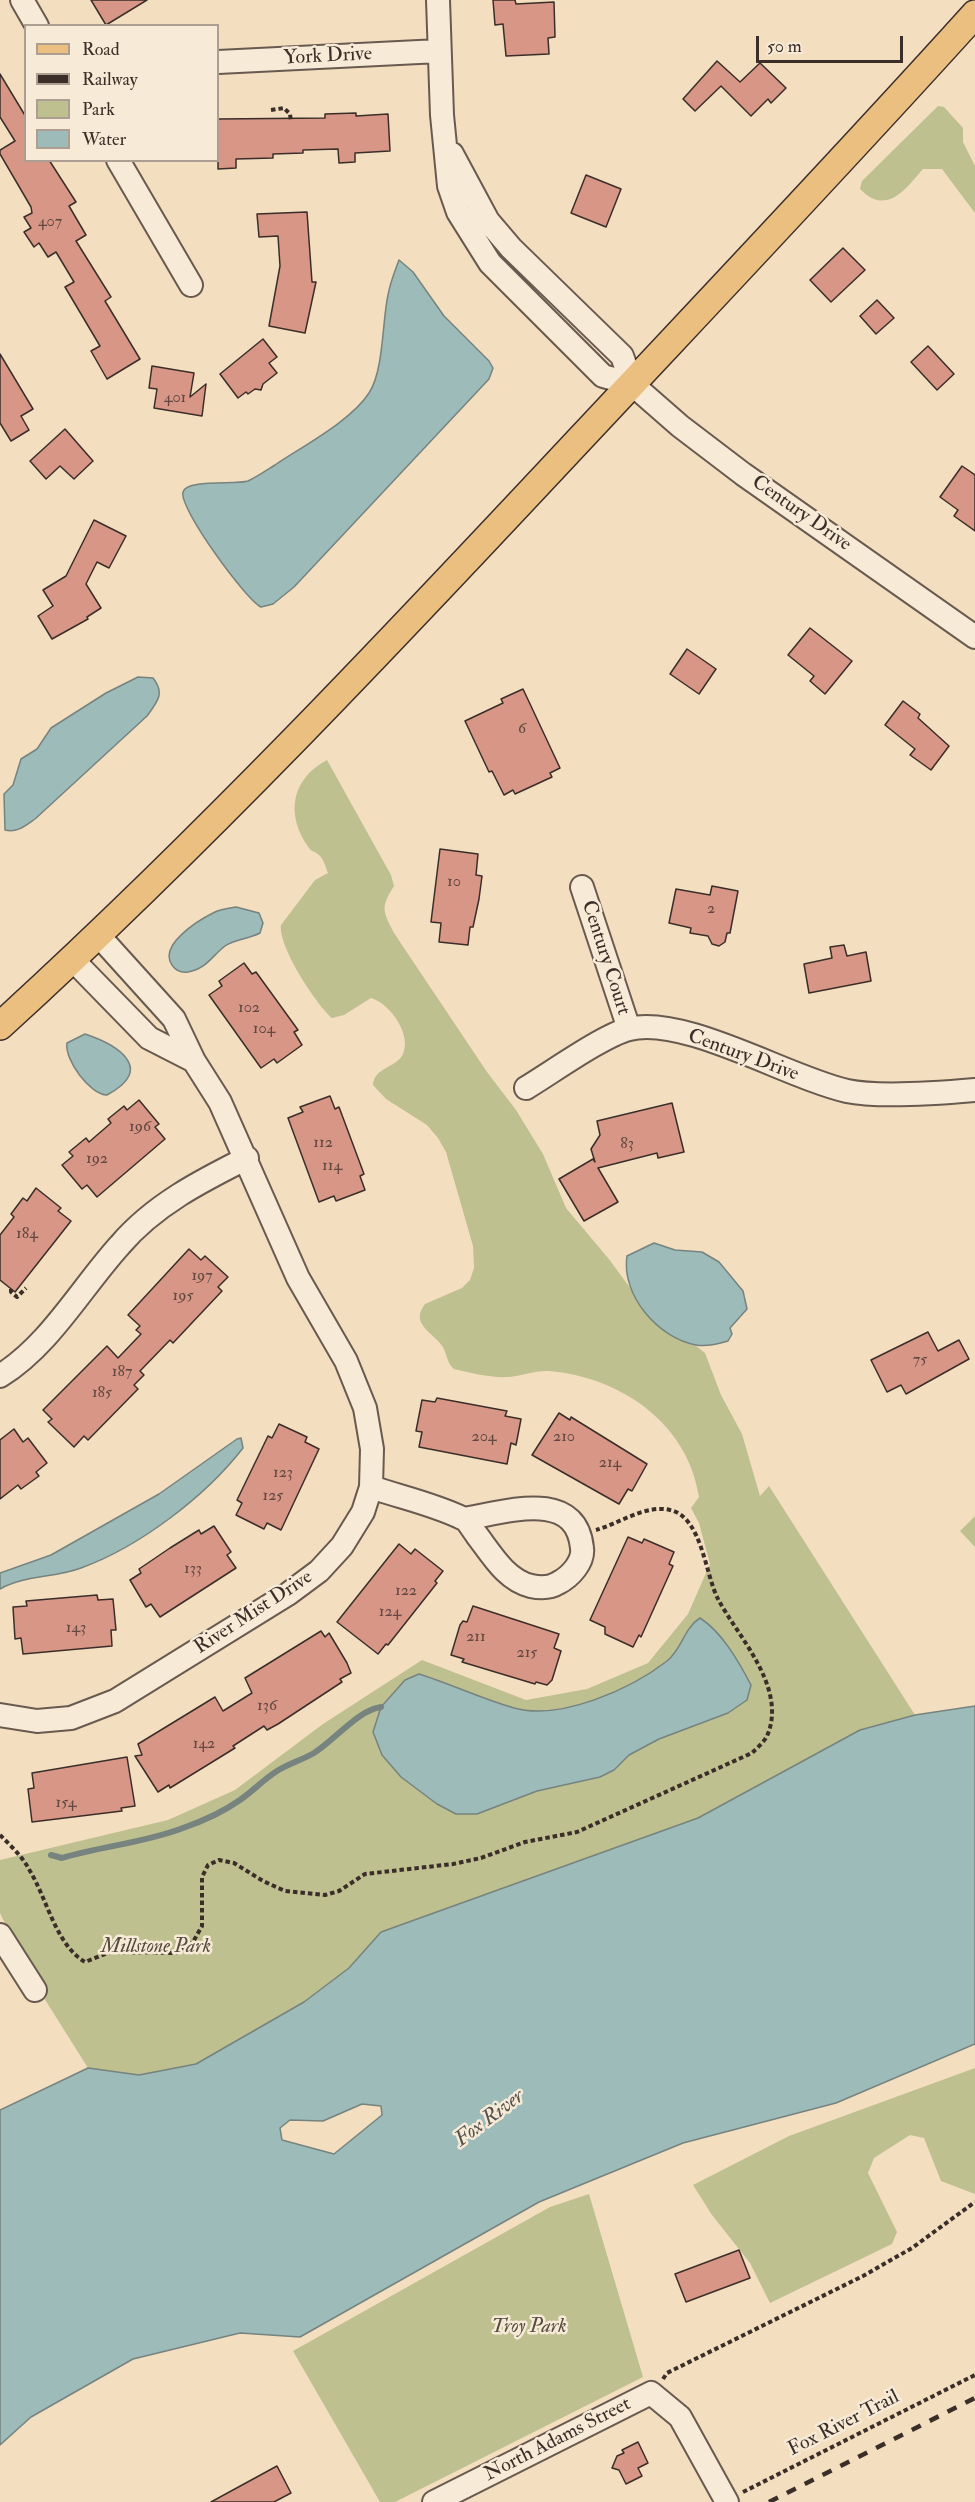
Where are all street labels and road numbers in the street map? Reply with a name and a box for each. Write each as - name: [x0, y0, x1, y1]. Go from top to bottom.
- street label: York Drive: [283, 43, 373, 71]
- street label: Century Drive: [746, 471, 856, 557]
- street label: Century Court: [575, 898, 635, 1018]
- street label: Century Drive: [684, 1025, 802, 1087]
- street label: River Mist Drive: [190, 1566, 318, 1660]
- street label: Fox River Trail: [784, 2386, 904, 2462]
- street label: North Adams Street: [481, 2393, 635, 2487]

